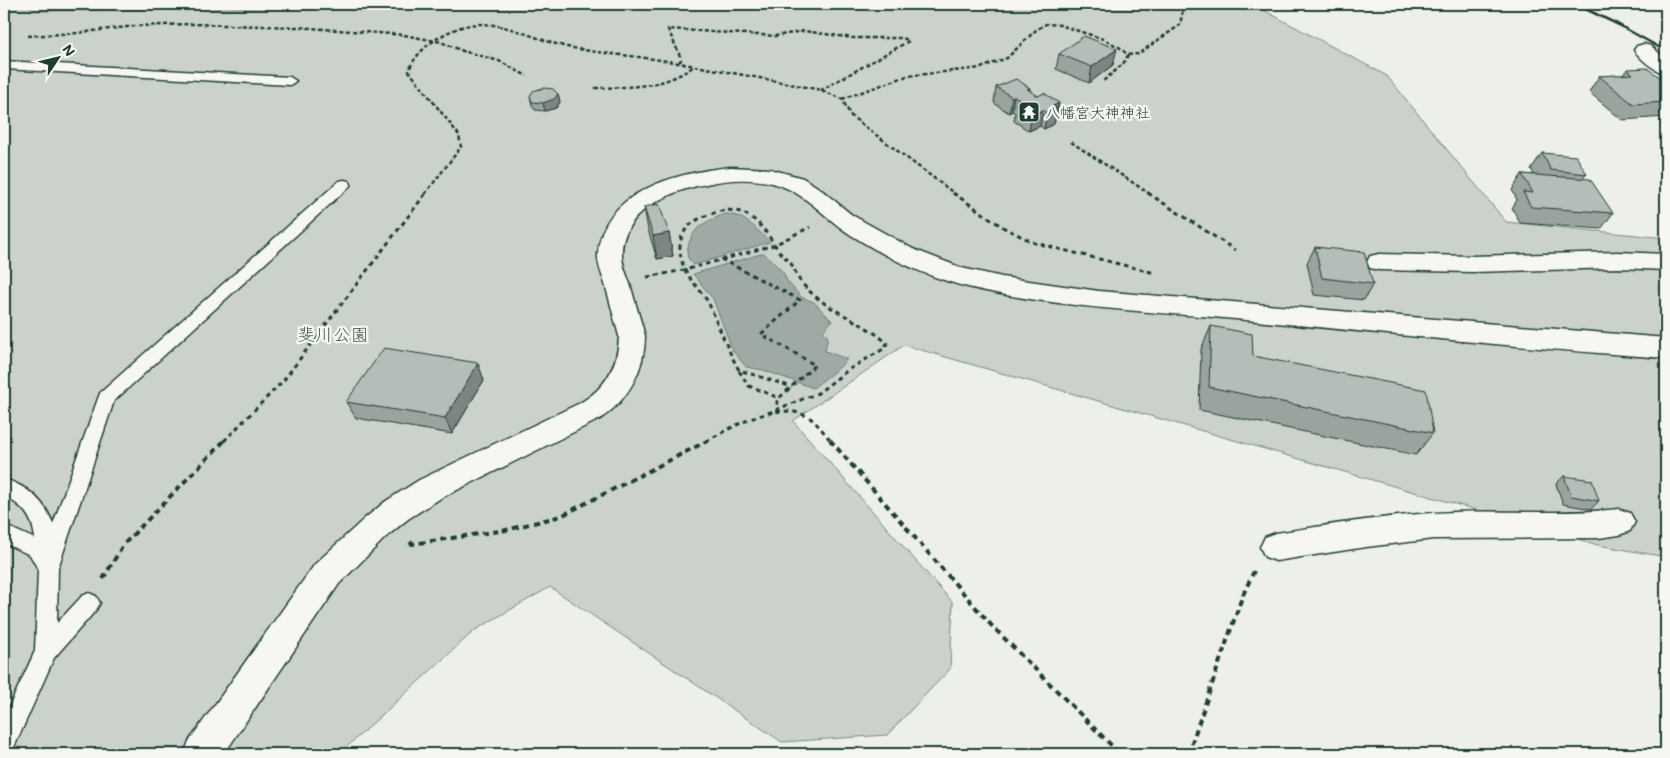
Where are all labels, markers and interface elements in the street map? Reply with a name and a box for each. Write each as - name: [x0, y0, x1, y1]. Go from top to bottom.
- north arrow: [32, 32, 82, 82]
- text: N: [58, 40, 80, 60]
- temple icon: 八幡宮大神神社: [1017, 100, 1041, 124]
- place label: 八幡宮大神神社: [1045, 102, 1150, 122]
- park label: 斐川公園: [297, 322, 369, 346]

